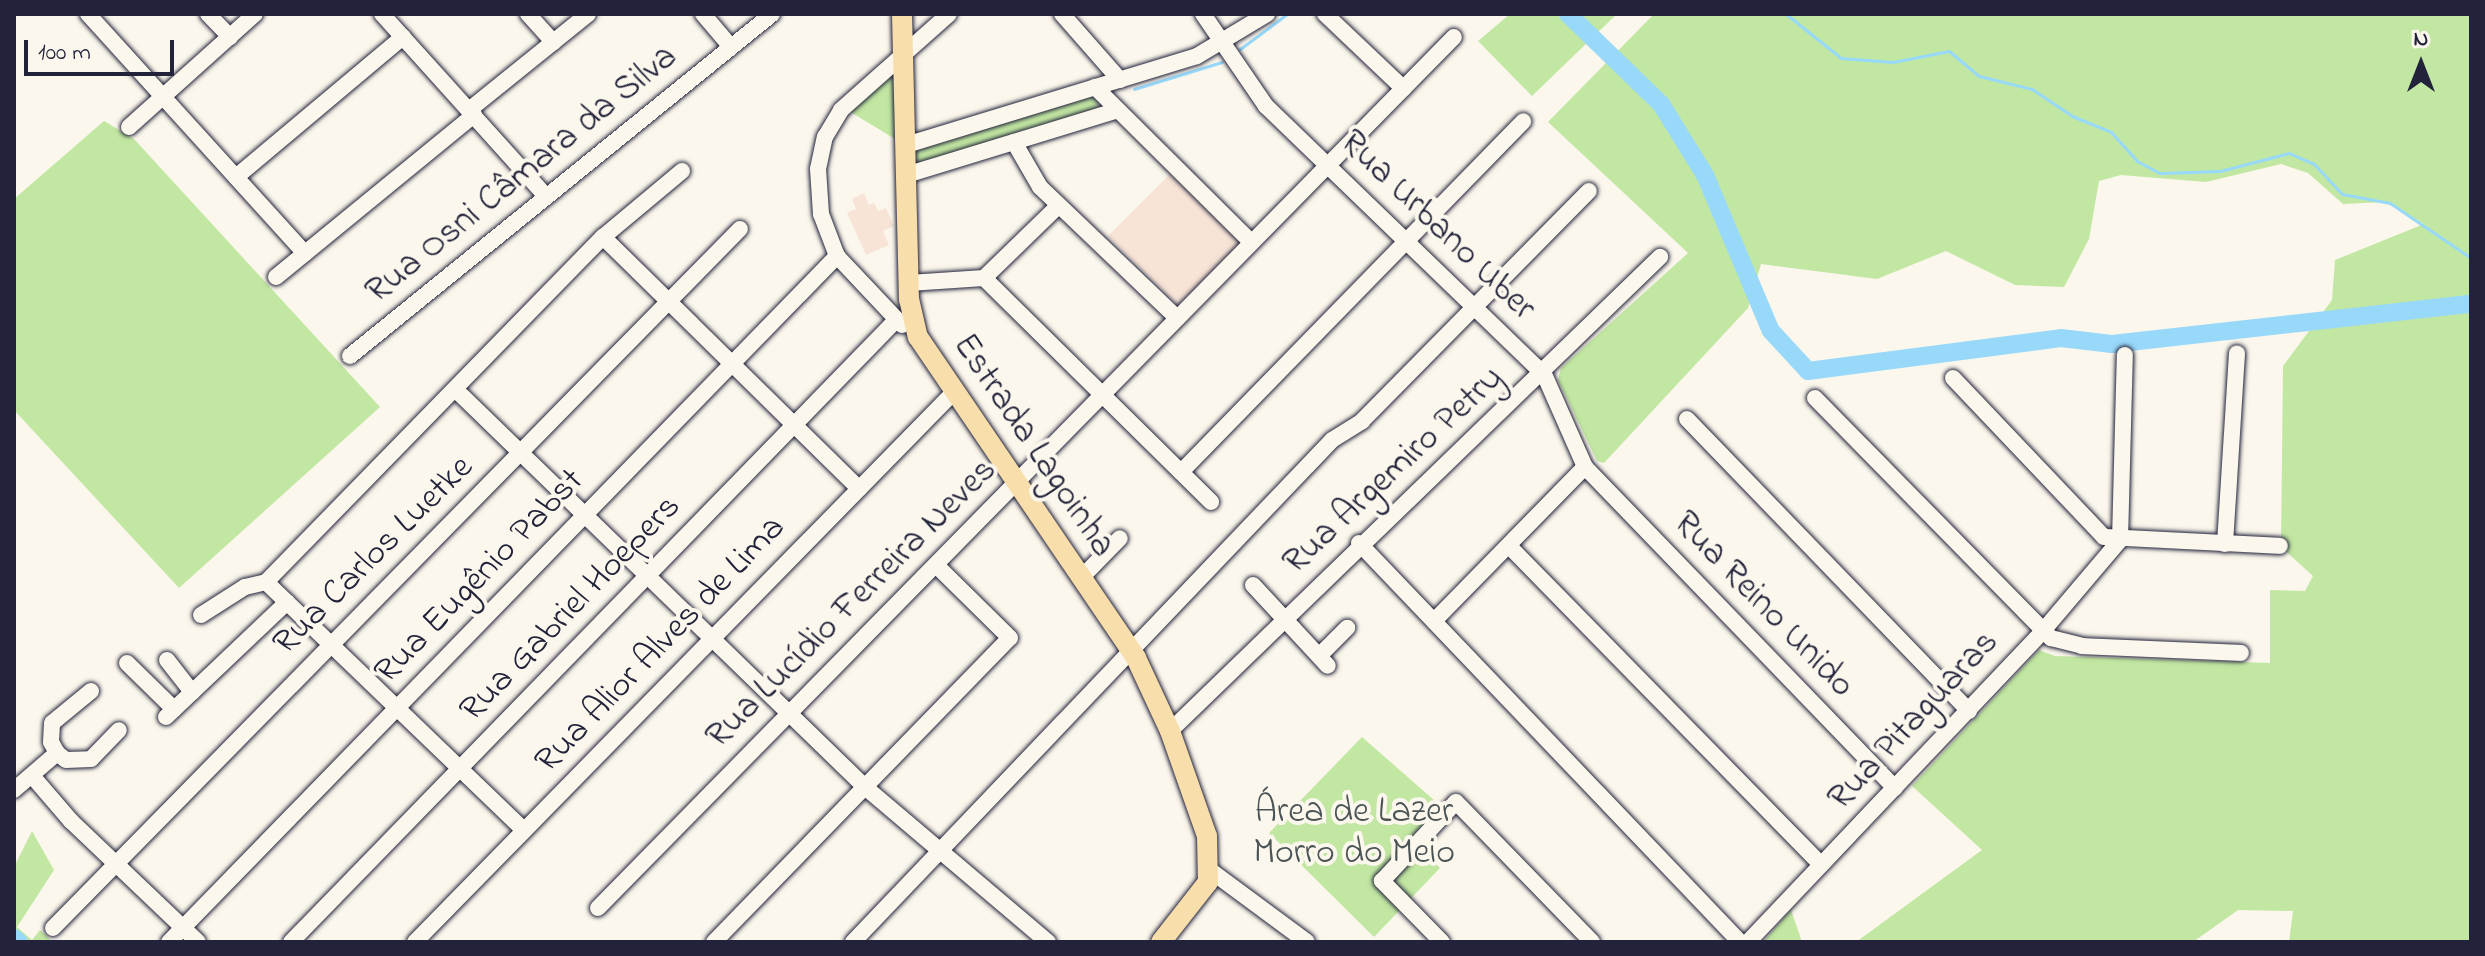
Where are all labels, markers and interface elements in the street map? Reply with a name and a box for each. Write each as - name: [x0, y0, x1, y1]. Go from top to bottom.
- scale bar: [28, 24, 178, 74]
- north arrow: [2381, 24, 2461, 104]
- text: N: [2414, 24, 2428, 56]
- text: 100 m: [38, 36, 91, 71]
- street label: Rua Osni Câmara da Silva: [358, 36, 686, 314]
- street label: Rua Urbano Uber: [1330, 122, 1544, 330]
- street label: Estrada Lagoinha: [942, 326, 1124, 566]
- street label: Rua Argemiro Petry: [1275, 358, 1513, 584]
- street label: Rua Carlos Luetke: [265, 447, 483, 665]
- street label: Rua Lucídio Ferreira Neves: [698, 450, 1006, 758]
- street label: Rua Eugênio Pabst: [366, 460, 594, 694]
- street label: Rua Gabriel Hoepers: [451, 486, 691, 732]
- street label: Rua Reino Unido: [1663, 503, 1863, 707]
- street label: Rua Alior Alves de Lima: [527, 507, 795, 783]
- street label: Rua Pitaguaras: [1820, 622, 2008, 820]
- park label: Área de Lazer Morro do Meio: [1253, 790, 1455, 875]

